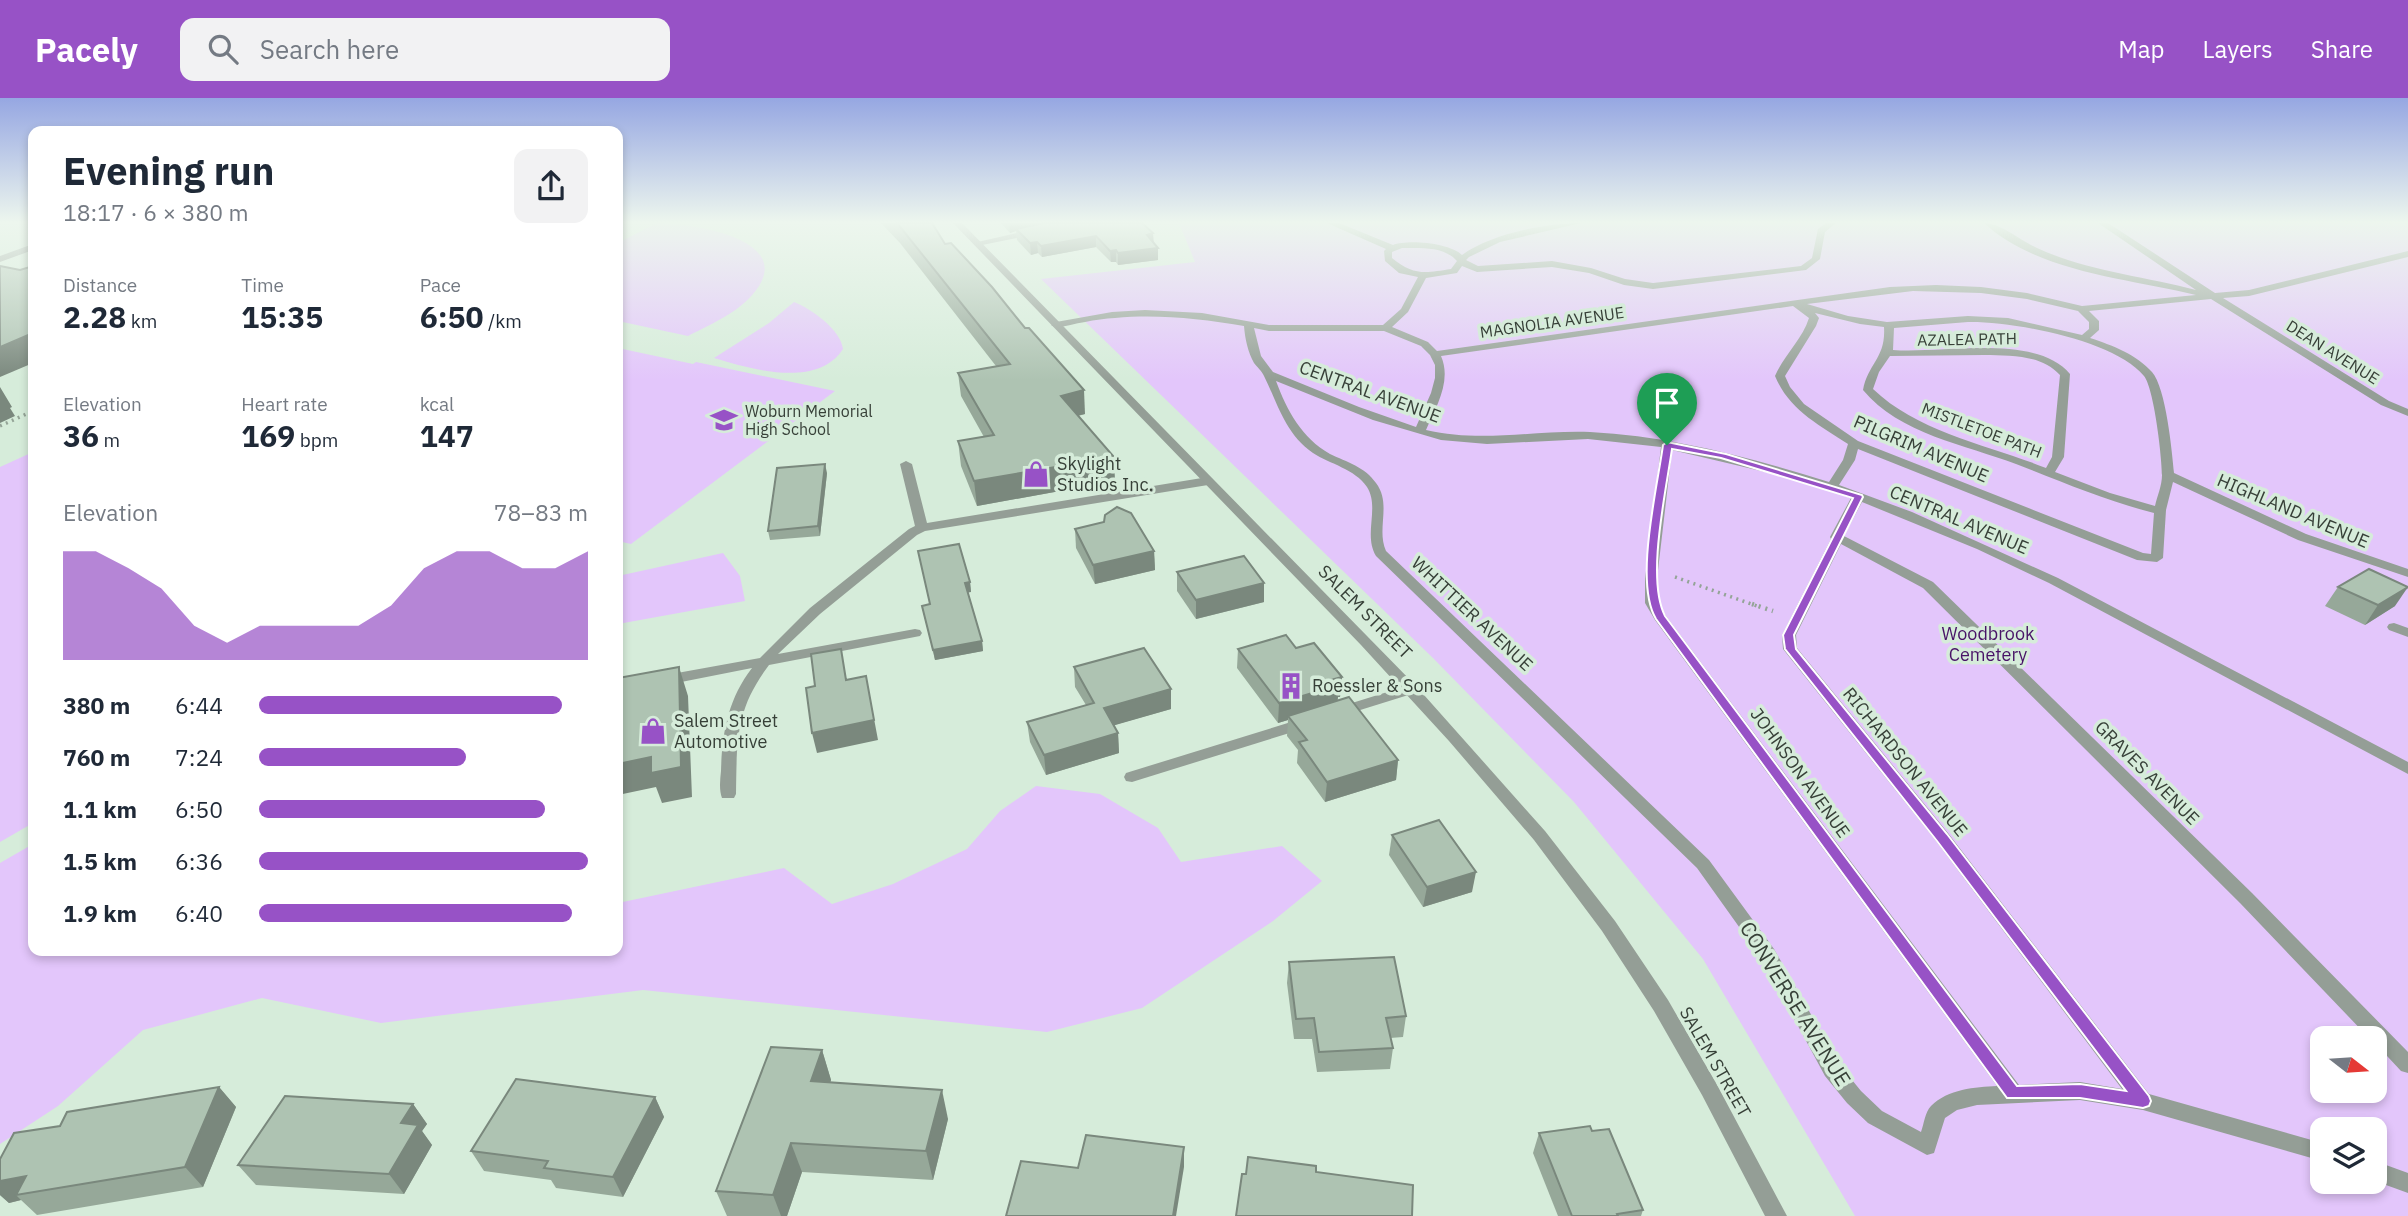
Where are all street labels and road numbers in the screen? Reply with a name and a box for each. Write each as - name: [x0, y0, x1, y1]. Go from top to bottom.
- street label: MAGNOLIA AVENUE: [1479, 302, 1625, 342]
- street label: DEAN AVENUE: [2283, 316, 2383, 388]
- street label: AZALEA PATH: [1917, 328, 2017, 350]
- street label: CENTRAL AVENUE: [1296, 355, 1444, 428]
- street label: MISTLETOE PATH: [1919, 398, 2045, 462]
- street label: PILGRIM AVENUE: [1850, 410, 1992, 487]
- street label: HIGHLAND AVENUE: [2214, 468, 2373, 553]
- street label: CENTRAL AVENUE: [1886, 480, 2032, 559]
- street label: WHITTIER AVENUE: [1407, 551, 1538, 676]
- street label: SALEM STREET: [1313, 560, 1417, 664]
- street label: RICHARDSON AVENUE: [1838, 682, 1973, 841]
- street label: JOHNSON AVENUE: [1745, 703, 1855, 842]
- street label: GRAVES AVENUE: [2090, 715, 2205, 830]
- street label: CONVERSE AVENUE: [1734, 916, 1858, 1091]
- street label: SALEM STREET: [1675, 1002, 1756, 1121]

